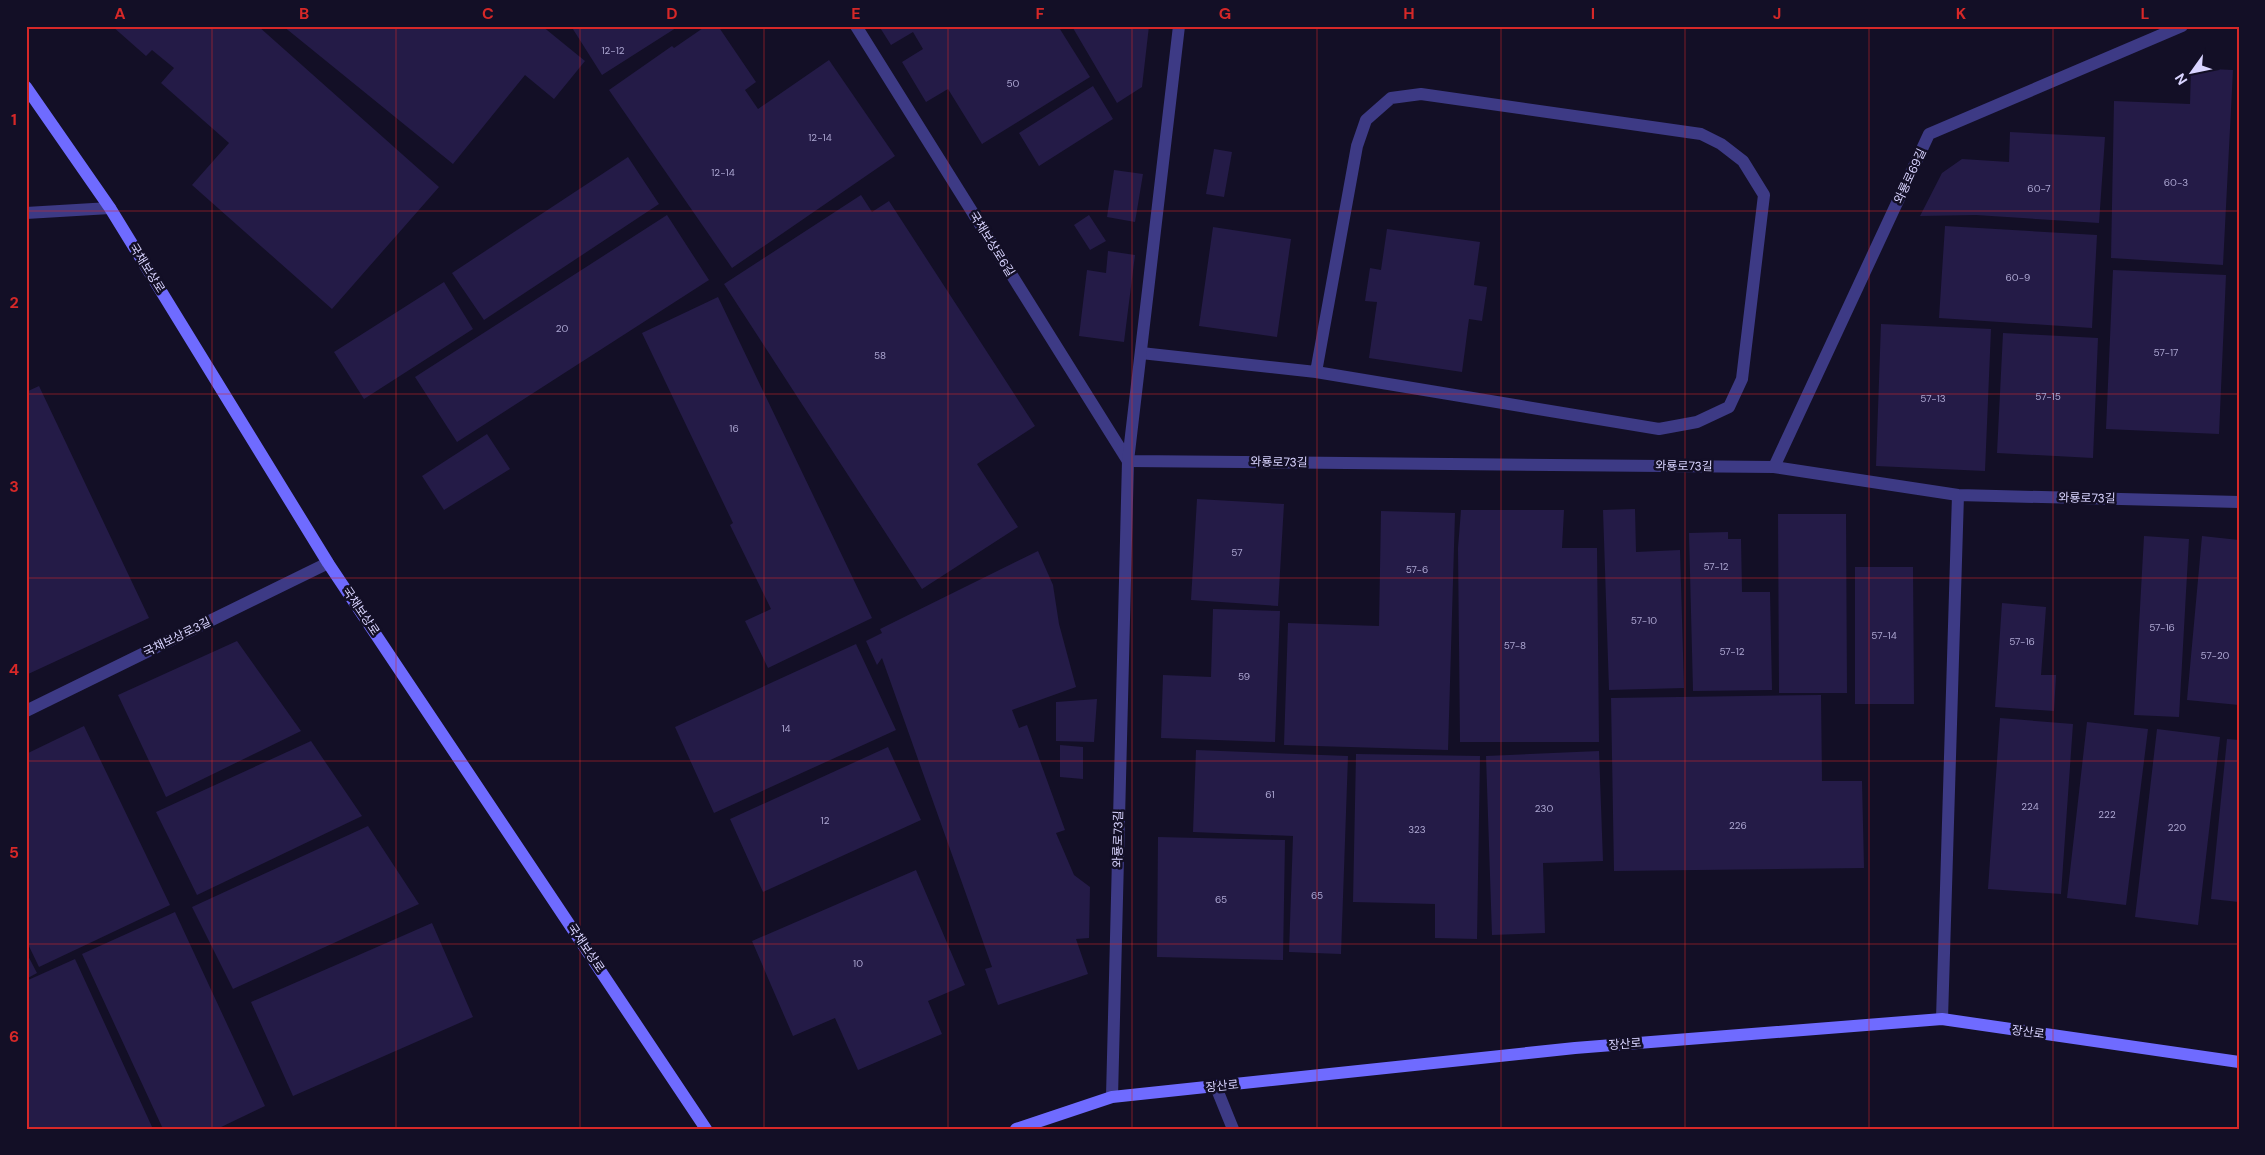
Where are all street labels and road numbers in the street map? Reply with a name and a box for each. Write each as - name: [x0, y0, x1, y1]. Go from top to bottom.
- street label: 와룡로69길: [1890, 146, 1930, 206]
- street label: 국채보상로6길: [966, 208, 1018, 280]
- street label: 국채보상로: [126, 240, 168, 296]
- street label: 와룡로73길: [1250, 454, 1308, 470]
- street label: 와룡로73길: [1655, 458, 1713, 474]
- street label: 와룡로73길: [2058, 490, 2116, 506]
- street label: 국채보상로: [339, 584, 383, 638]
- street label: 국채보상로3길: [141, 614, 213, 660]
- street label: 와룡로73길: [1110, 810, 1126, 868]
- street label: 국채보상로: [564, 921, 608, 975]
- street label: 장산로: [2010, 1022, 2046, 1042]
- street label: 장산로: [1608, 1035, 1642, 1053]
- street label: 장산로: [1205, 1076, 1239, 1096]

